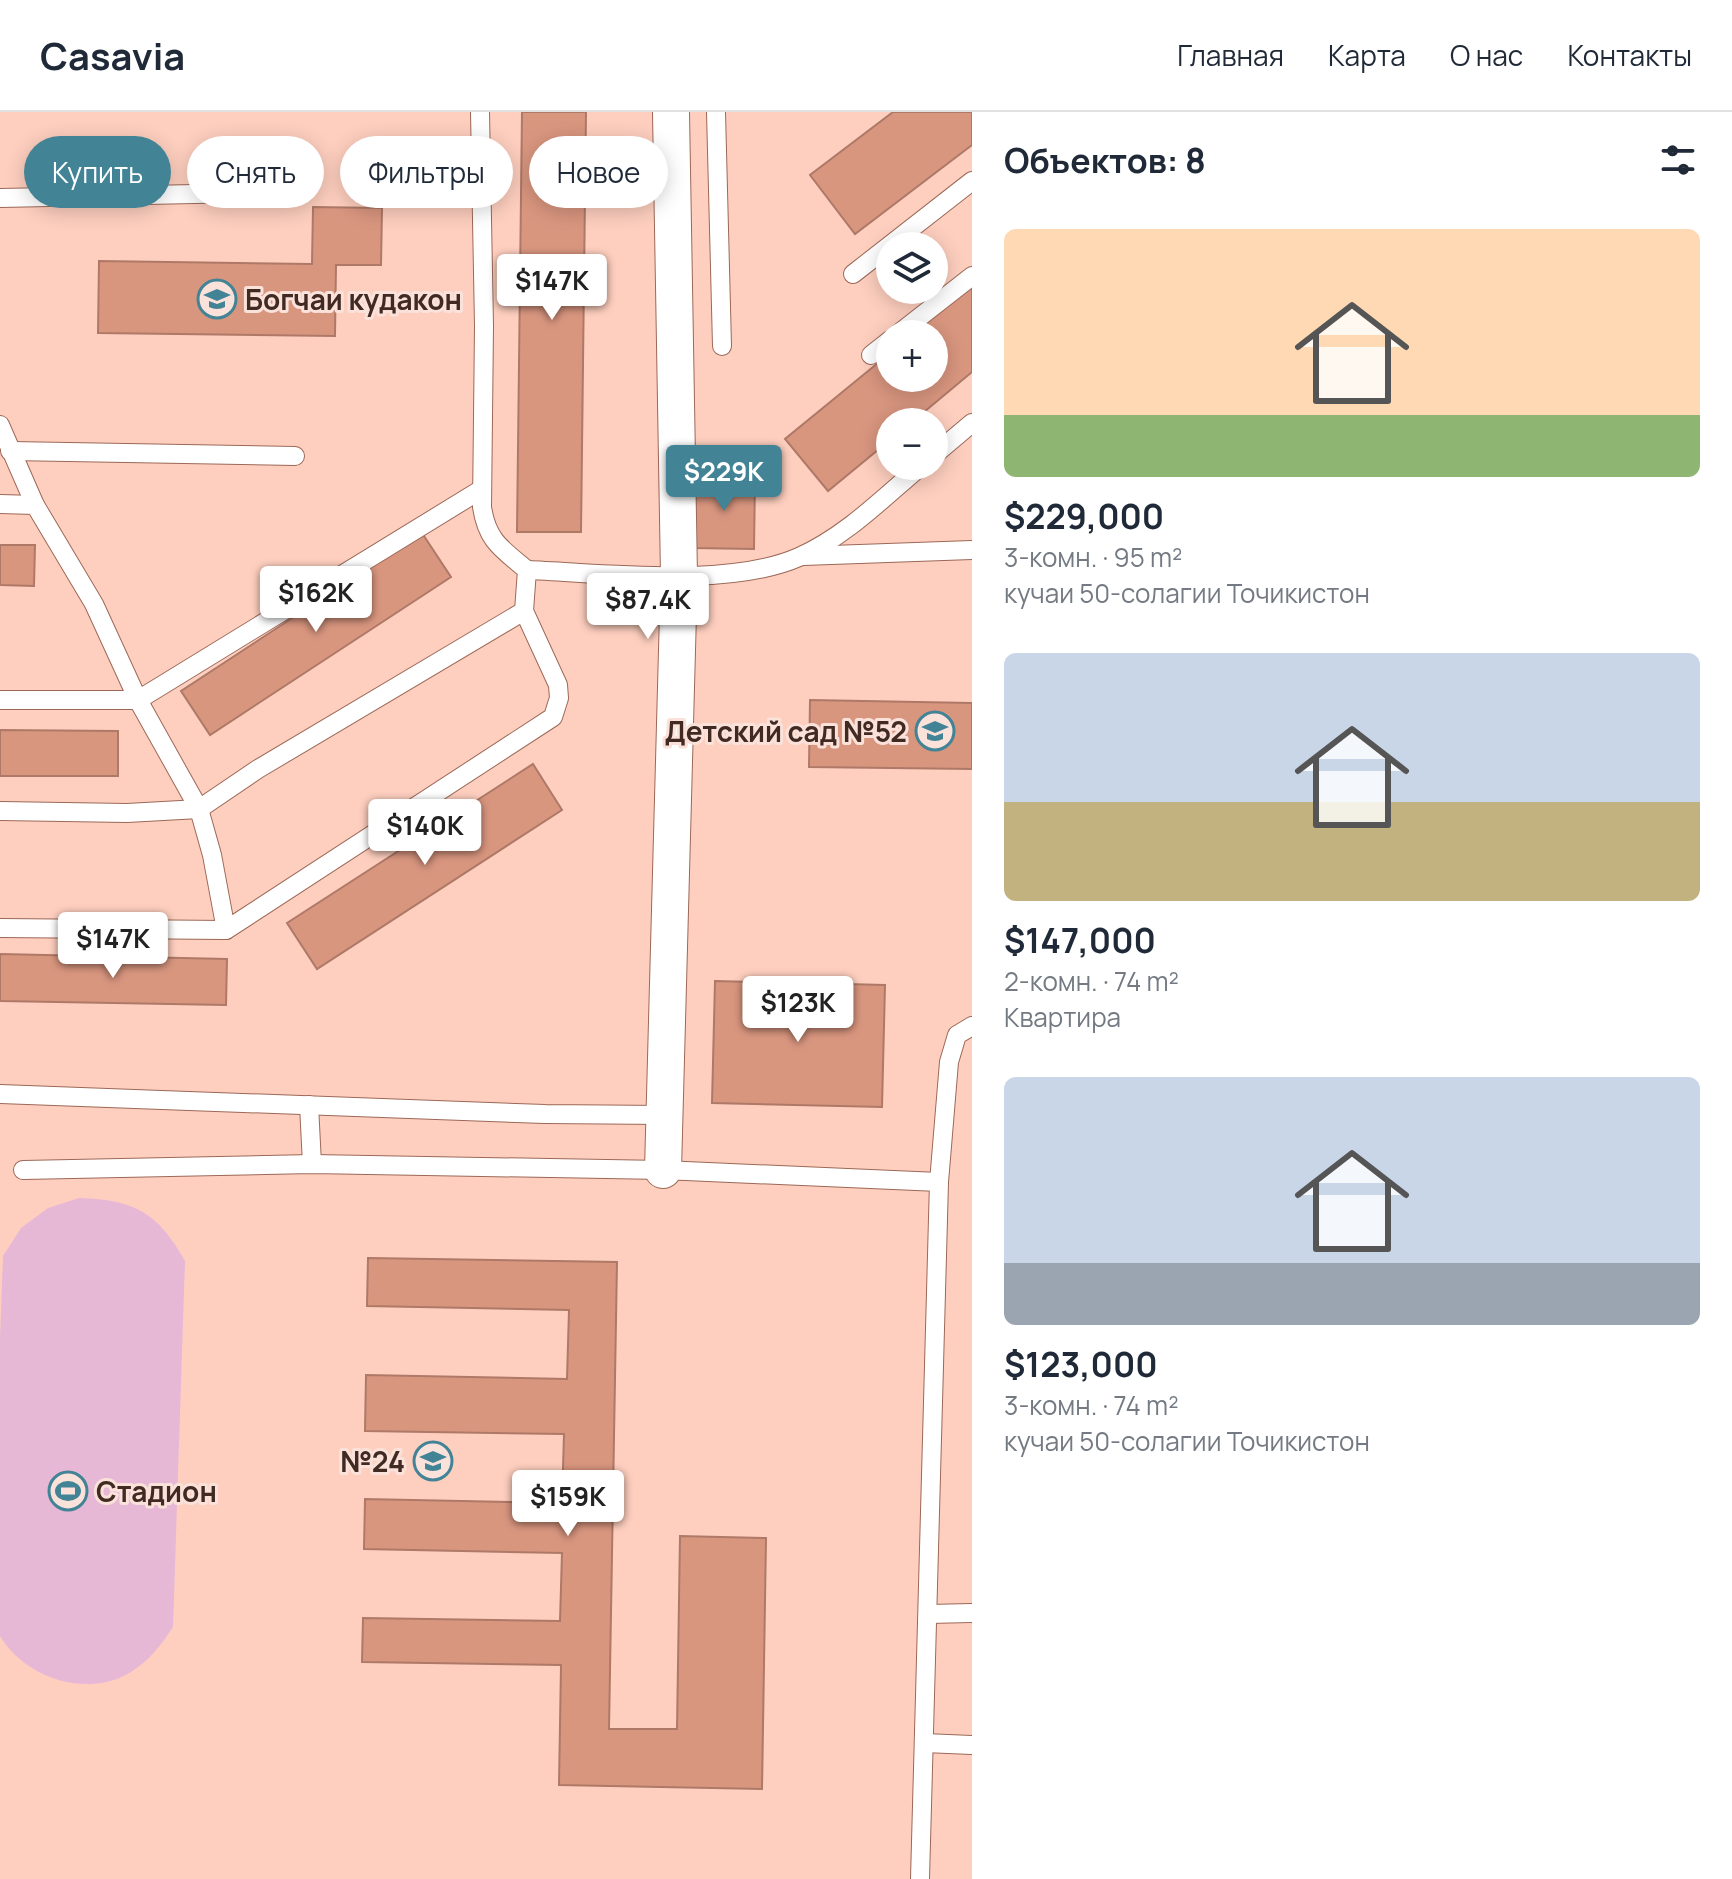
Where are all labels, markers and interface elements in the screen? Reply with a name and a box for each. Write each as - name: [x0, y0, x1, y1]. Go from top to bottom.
- text: Casavia: [40, 29, 185, 81]
- text: Главная: [1177, 36, 1284, 74]
- text: Карта: [1328, 36, 1406, 74]
- text: О нас: [1450, 36, 1523, 74]
- text: Контакты: [1567, 36, 1692, 74]
- chip: Купить: [24, 136, 171, 208]
- chip: Снять: [187, 136, 324, 208]
- chip: Фильтры: [340, 136, 513, 208]
- chip: Новое: [529, 136, 668, 208]
- text: Объектов: 8: [1004, 137, 1206, 183]
- icon: filters: [1656, 138, 1700, 182]
- map controls: [876, 232, 948, 480]
- button: layers: [876, 232, 948, 304]
- pin: $147K: [496, 254, 608, 322]
- text: $147K: [515, 262, 589, 298]
- school or university icon: Богчаи кудакон: [196, 278, 238, 320]
- place label: Богчаи кудакон: [245, 280, 462, 318]
- icon: home: [1280, 281, 1424, 425]
- button: +: [876, 320, 948, 392]
- button: −: [876, 408, 948, 480]
- pin: $229K: [668, 445, 780, 513]
- text: $229K: [684, 453, 764, 489]
- text: $229,000: [1004, 493, 1164, 539]
- text: 3-комн. · 95 m²: [1004, 539, 1182, 575]
- pin: $162K: [260, 566, 372, 634]
- pin: $87.4K: [583, 573, 713, 641]
- text: $162K: [278, 574, 354, 610]
- text: кучаи 50-солагии Точикистон: [1004, 575, 1370, 611]
- text: $87.4K: [605, 581, 691, 617]
- icon: home: [1280, 705, 1424, 849]
- school or university icon: Детский сад №52: [914, 710, 956, 752]
- place label: Детский сад №52: [665, 712, 907, 750]
- pin: $140K: [369, 799, 481, 867]
- text: $140K: [386, 807, 464, 843]
- pin: $147K: [57, 912, 169, 980]
- text: $147,000: [1004, 917, 1156, 963]
- text: $147K: [76, 920, 150, 956]
- text: 2-комн. · 74 m²: [1004, 963, 1179, 999]
- pin: $123K: [742, 976, 854, 1044]
- text: $123K: [760, 984, 836, 1020]
- text: Квартира: [1004, 999, 1121, 1035]
- icon: home: [1280, 1129, 1424, 1273]
- text: $123,000: [1004, 1341, 1158, 1387]
- text: 3-комн. · 74 m²: [1004, 1387, 1179, 1423]
- text: кучаи 50-солагии Точикистон: [1004, 1423, 1370, 1459]
- school or university icon: №24: [412, 1440, 454, 1482]
- place label: №24: [340, 1442, 405, 1480]
- sports icon: Стадион: [47, 1470, 89, 1512]
- pin: $159K: [512, 1470, 624, 1538]
- place label: Стадион: [96, 1472, 217, 1510]
- text: $159K: [530, 1478, 606, 1514]

